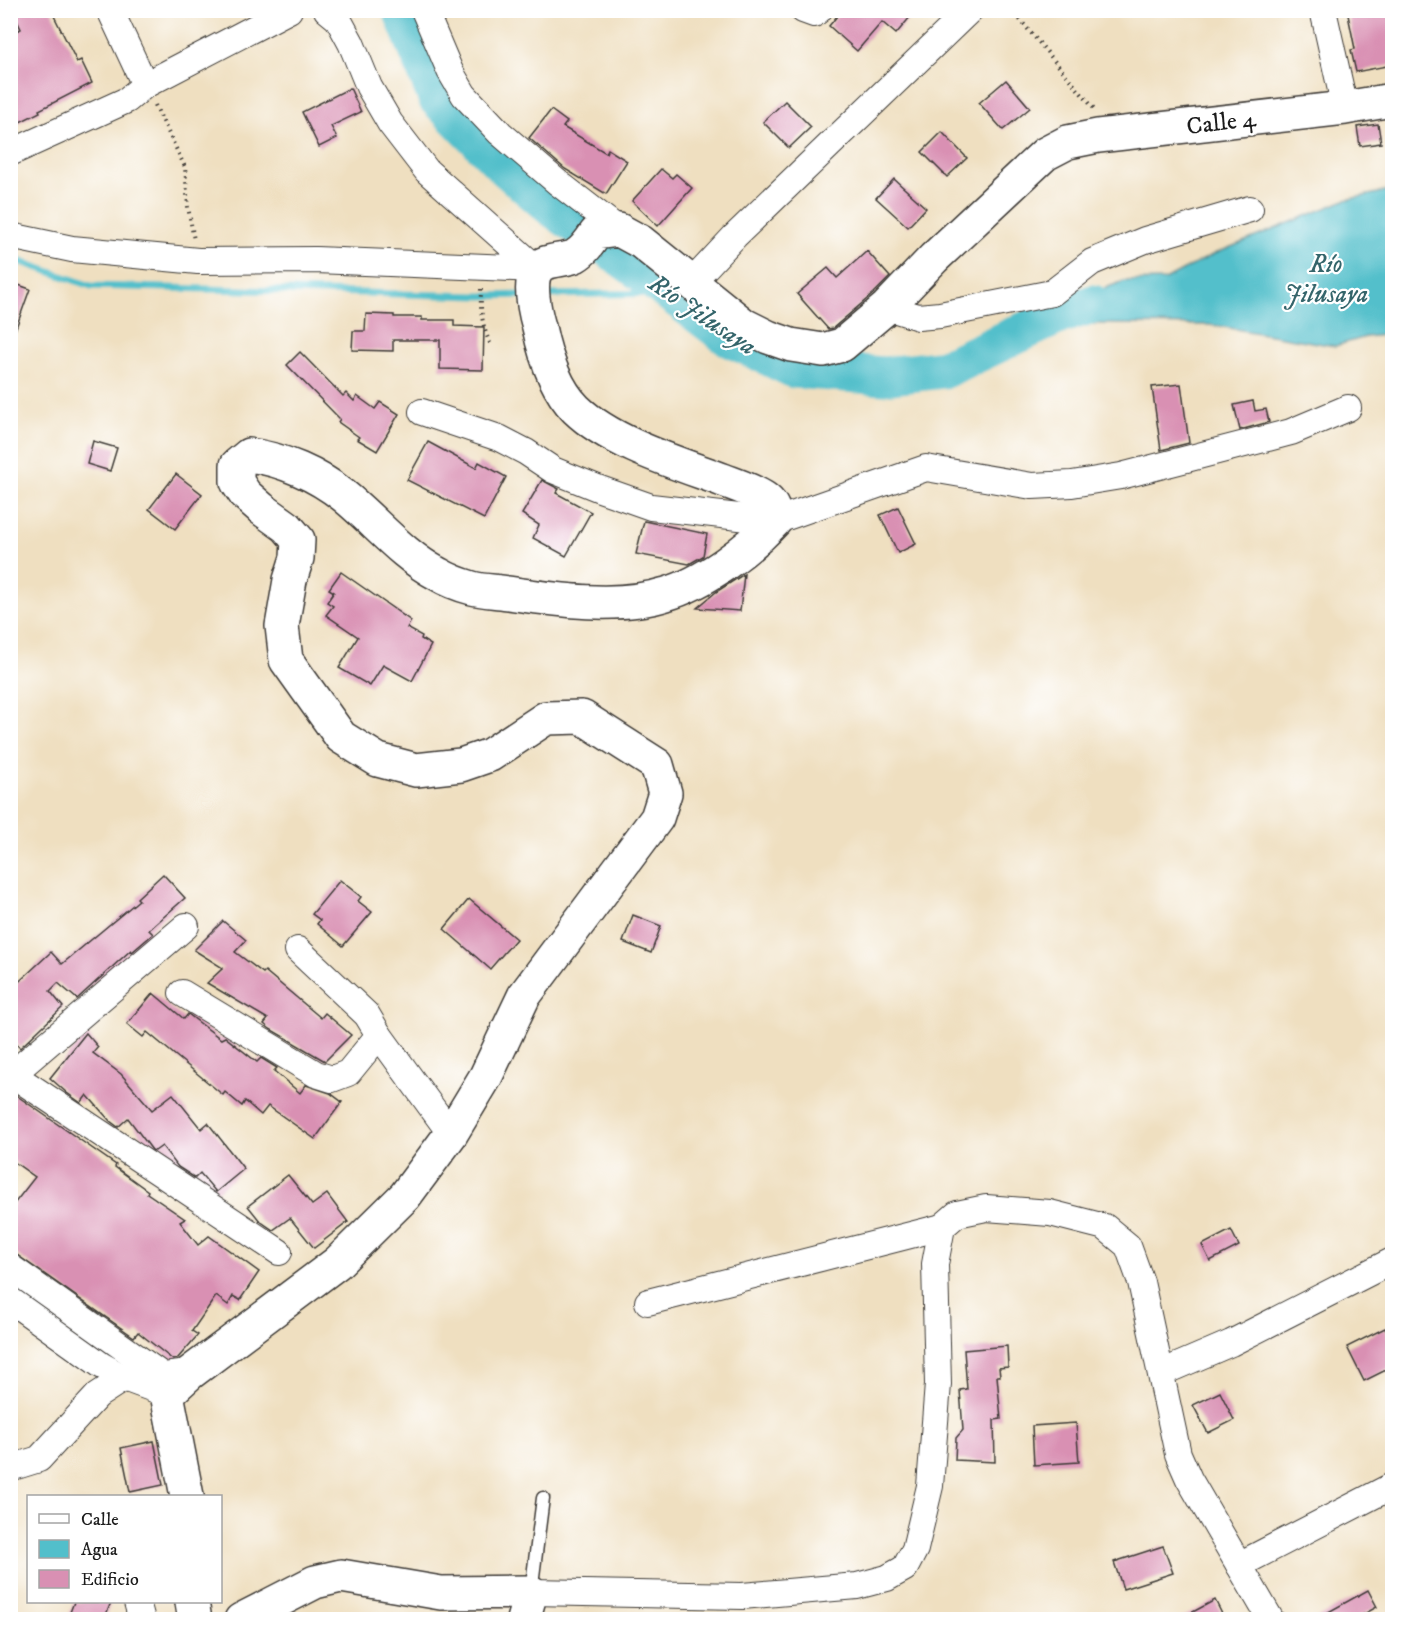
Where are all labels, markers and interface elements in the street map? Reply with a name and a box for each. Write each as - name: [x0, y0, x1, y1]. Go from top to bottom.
- street label: Calle 4: [1185, 104, 1259, 142]
- water label: Río Jilusaya: [1284, 248, 1368, 311]
- water label: Río Jilusaya: [641, 267, 762, 363]
- legend: [27, 1495, 222, 1603]
- text: Calle: [81, 1509, 119, 1531]
- text: Agua: [81, 1539, 118, 1561]
- text: Edificio: [81, 1569, 139, 1591]

